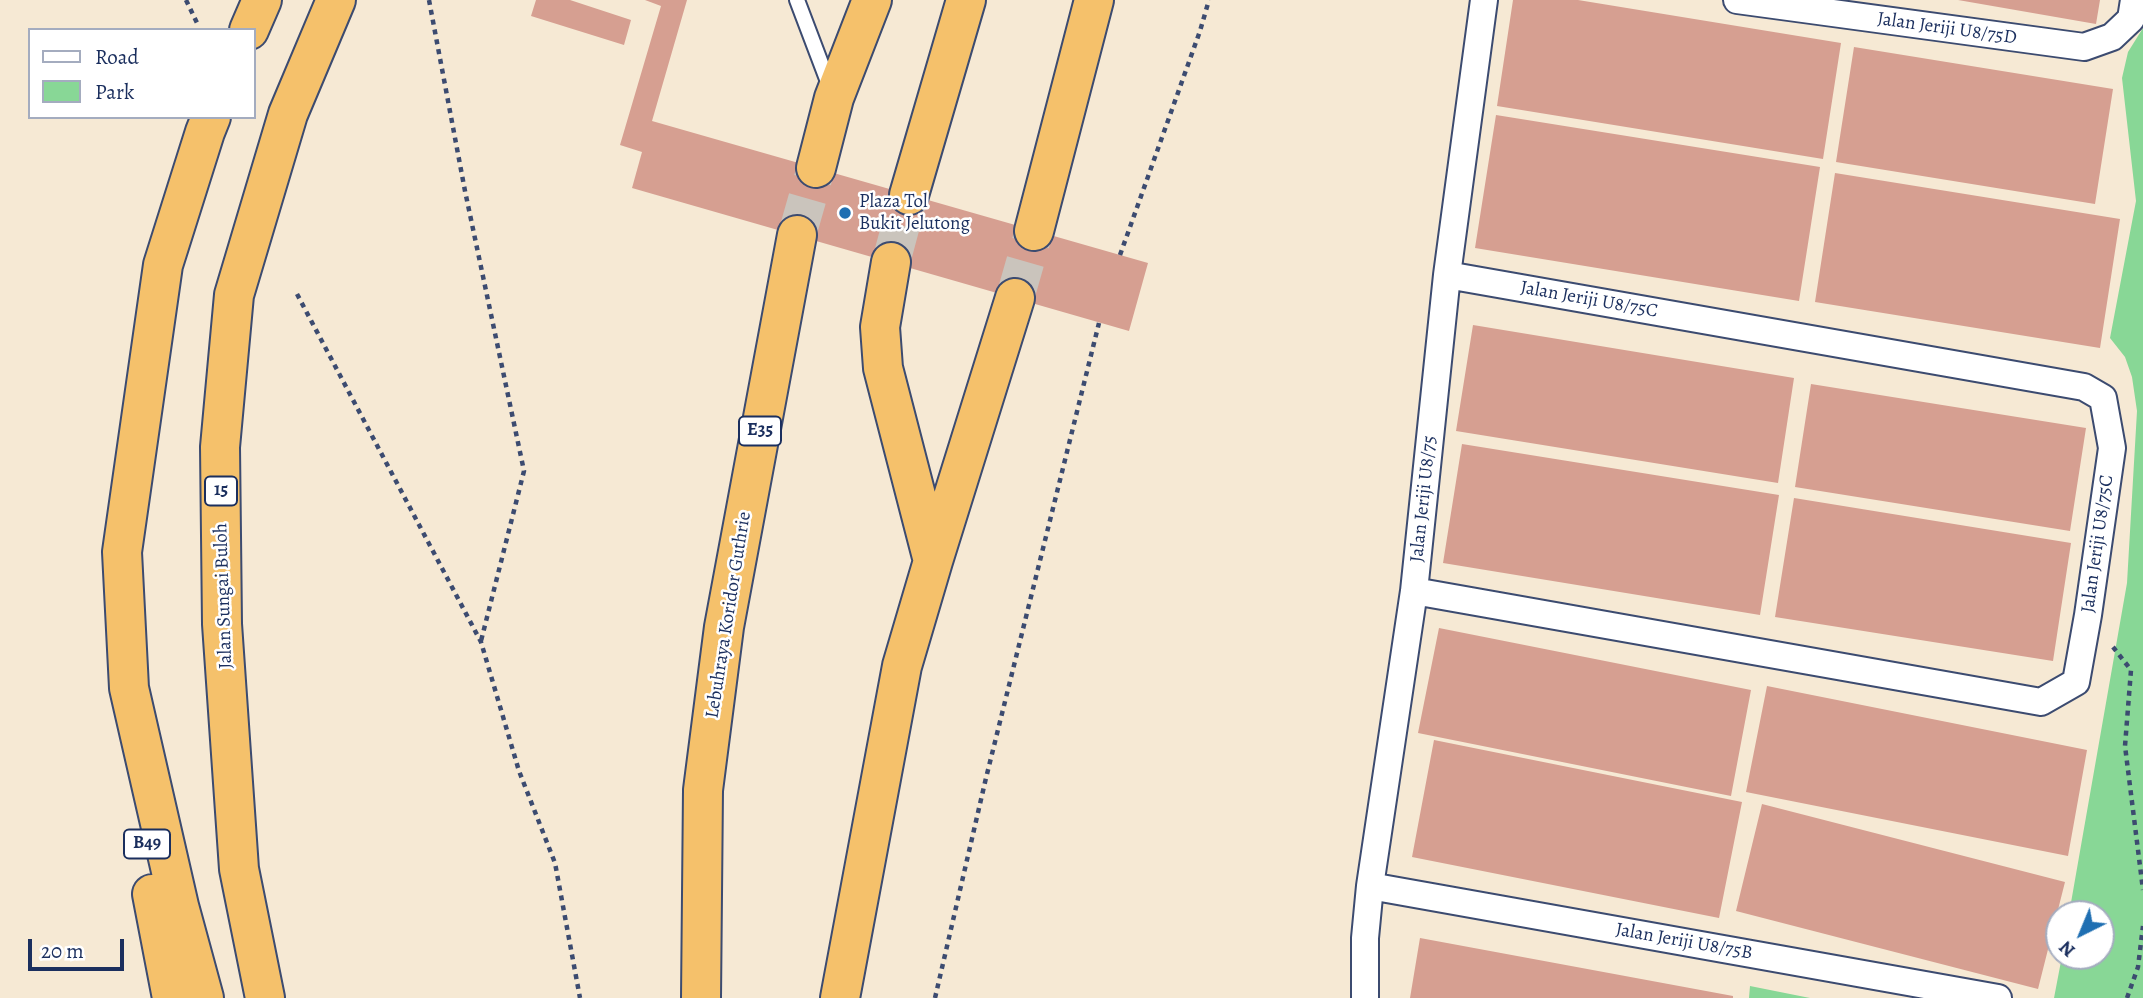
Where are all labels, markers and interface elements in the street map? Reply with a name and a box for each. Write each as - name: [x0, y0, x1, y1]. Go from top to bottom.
- street label: Jalan Jeriji U8/75D: [1876, 8, 2018, 50]
- legend: [28, 28, 256, 119]
- text: Road: [95, 43, 139, 71]
- text: Park: [95, 78, 134, 106]
- place label: Plaza Tol Bukit Jelutong: [859, 191, 970, 235]
- marker: Plaza Tol Bukit Jelutong: [837, 205, 853, 221]
- street label: Jalan Jeriji U8/75C: [1519, 277, 1659, 323]
- road number: E35: [739, 416, 781, 446]
- street label: Jalan Jeriji U8/75: [1406, 435, 1442, 563]
- street label: Jalan Jeriji U8/75C: [2077, 474, 2119, 614]
- road number: 15: [205, 476, 237, 505]
- street label: Lebuhraya Koridor Guthrie: [701, 510, 757, 720]
- street label: Jalan Sungai Buloh: [210, 523, 238, 669]
- road number: B49: [124, 830, 170, 858]
- north arrow: [2045, 900, 2115, 970]
- street label: Jalan Jeriji U8/75B: [1614, 919, 1754, 965]
- scale bar: [32, 925, 128, 969]
- text: N: [2053, 935, 2081, 963]
- text: 20 m: [41, 937, 84, 965]

